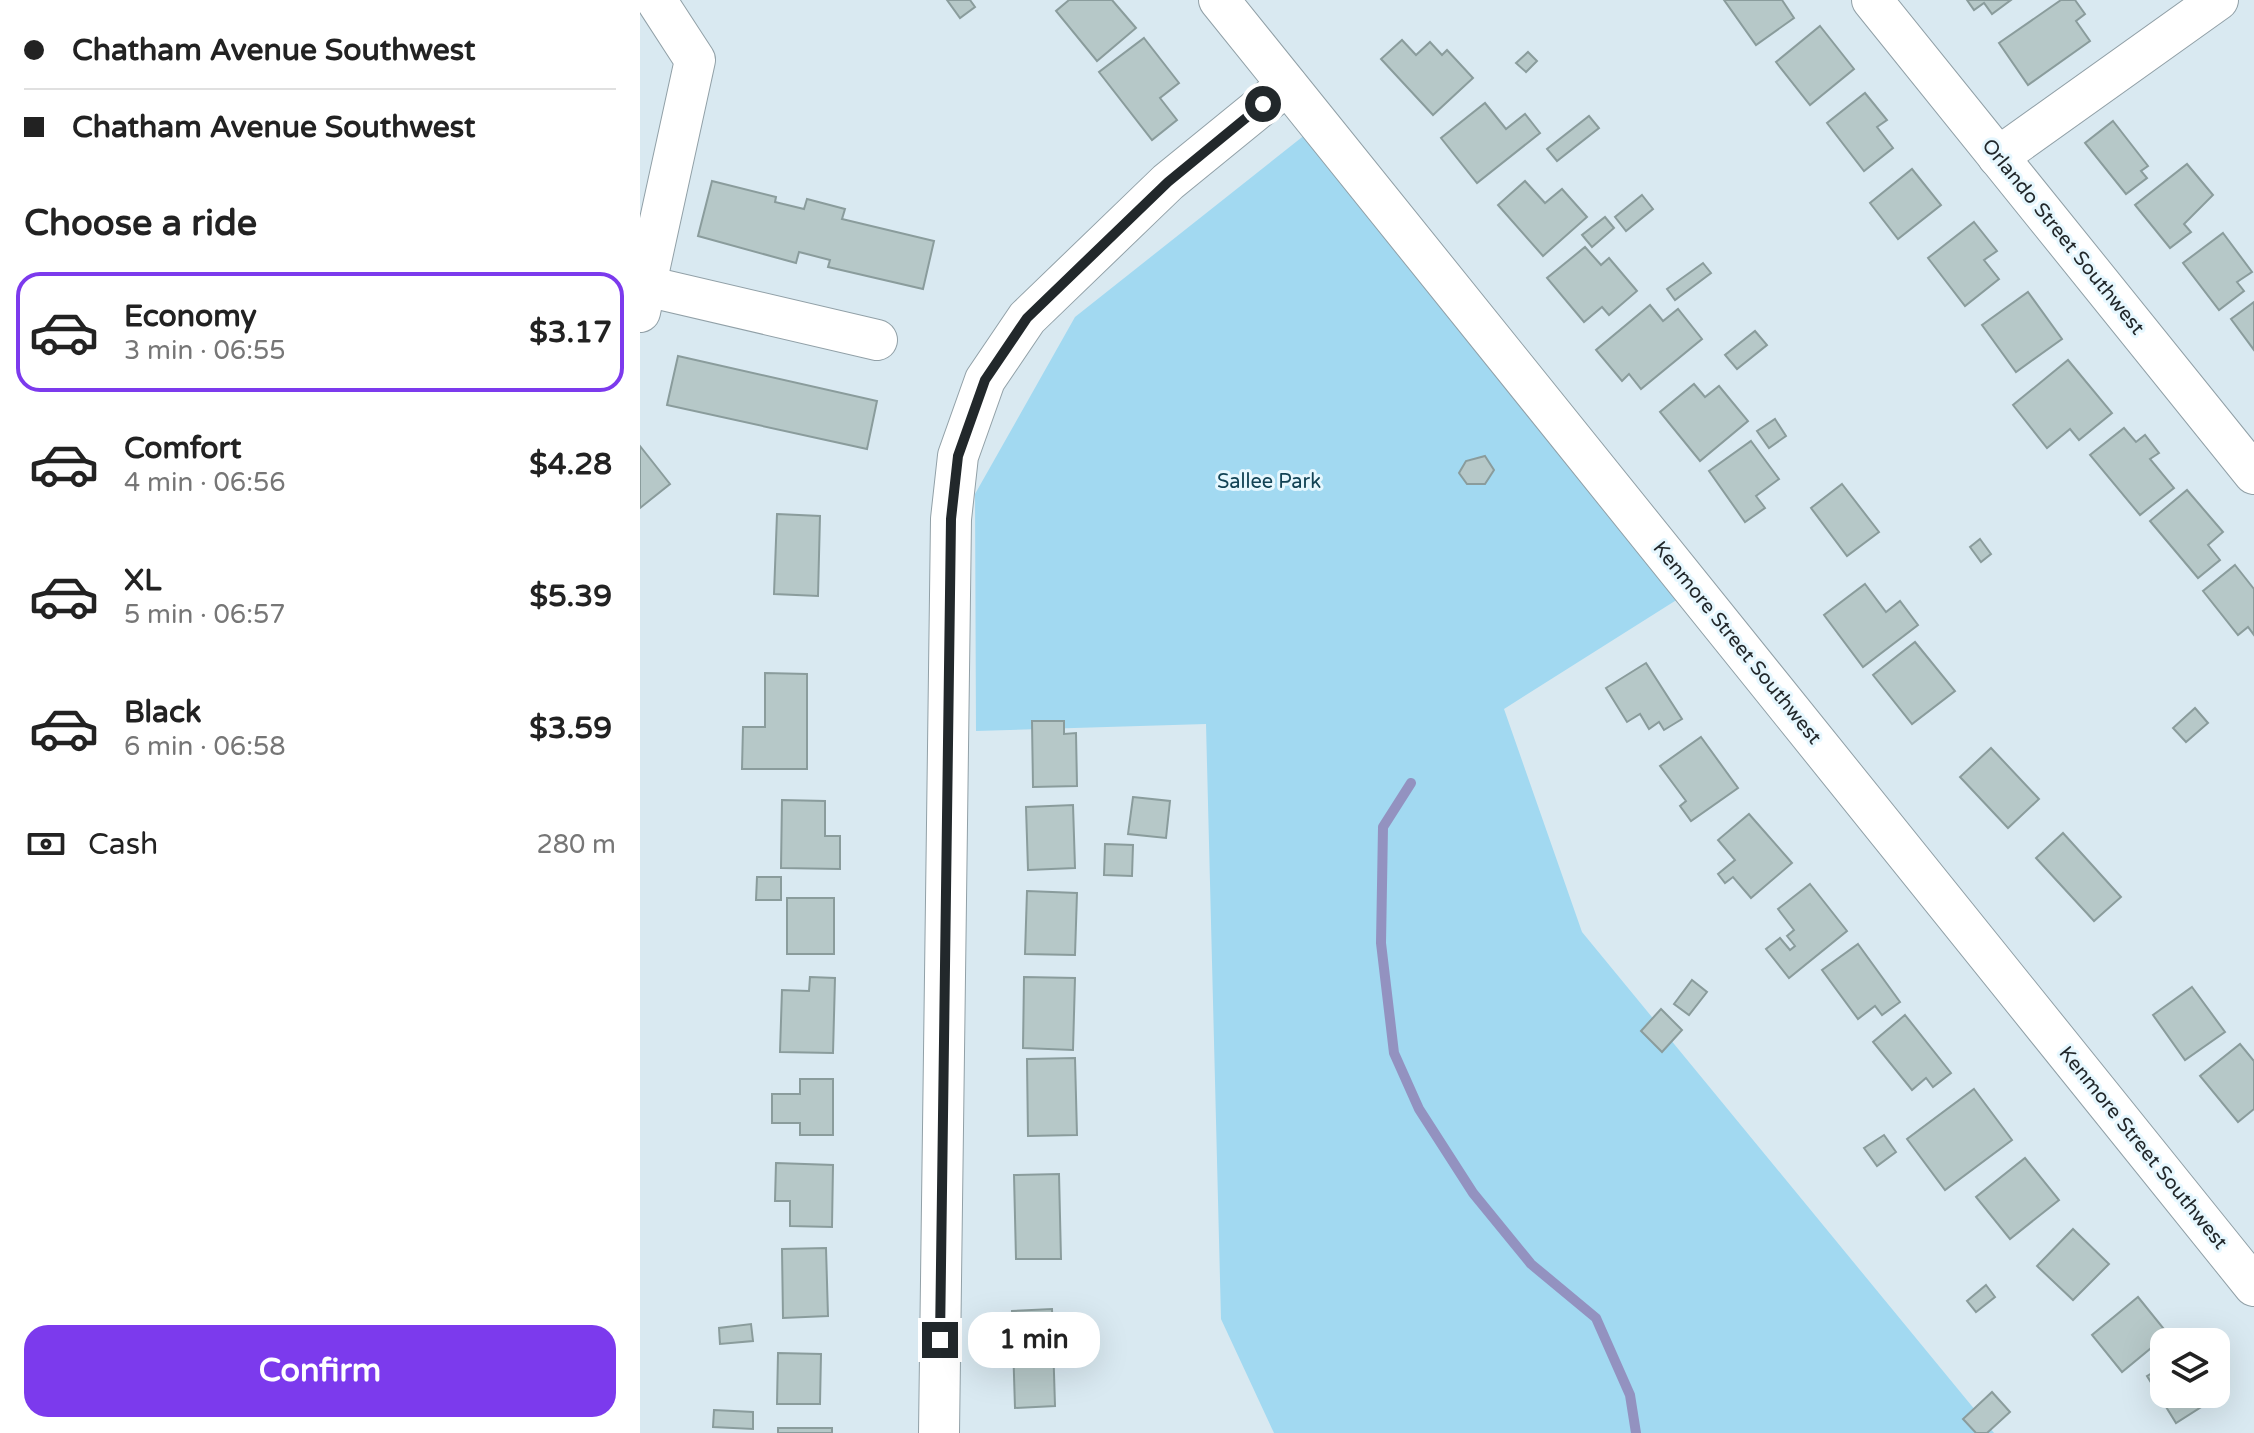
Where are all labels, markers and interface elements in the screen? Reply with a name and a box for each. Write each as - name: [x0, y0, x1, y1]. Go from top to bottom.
- text: Chatham Avenue Southwest: [72, 32, 475, 69]
- route start: [1245, 86, 1281, 122]
- text: Chatham Avenue Southwest: [72, 109, 475, 146]
- street label: Orlando Street Southwest: [1977, 134, 2150, 340]
- text: Choose a ride: [24, 202, 257, 245]
- icon: car: [28, 296, 100, 368]
- text: Economy: [124, 298, 257, 335]
- text: $3.17: [529, 314, 612, 351]
- text: 3 min · 06:55: [124, 335, 286, 366]
- icon: car: [28, 428, 100, 500]
- text: Comfort: [124, 430, 242, 467]
- text: $4.28: [529, 446, 612, 483]
- text: 4 min · 06:56: [124, 467, 286, 498]
- park label: Sallee Park: [1217, 470, 1321, 494]
- street label: Kenmore Street Southwest: [1648, 537, 1827, 750]
- icon: car: [28, 560, 100, 632]
- text: XL: [124, 562, 161, 599]
- text: $5.39: [530, 578, 612, 615]
- text: 5 min · 06:57: [124, 599, 286, 630]
- icon: car: [28, 692, 100, 764]
- text: Black: [124, 694, 201, 731]
- text: $3.59: [529, 710, 612, 747]
- text: 6 min · 06:58: [124, 731, 286, 762]
- icon: cash: [24, 822, 68, 866]
- text: Cash: [88, 826, 158, 863]
- text: 280 m: [536, 829, 616, 860]
- street label: Kenmore Street Southwest: [2054, 1042, 2233, 1255]
- callout: 1 min: [968, 1312, 1100, 1368]
- route end: [922, 1322, 958, 1358]
- text: 1 min: [999, 1324, 1069, 1355]
- button: Confirm: [24, 1325, 616, 1417]
- map controls: [2150, 1328, 2230, 1408]
- button: layers: [2150, 1328, 2230, 1408]

